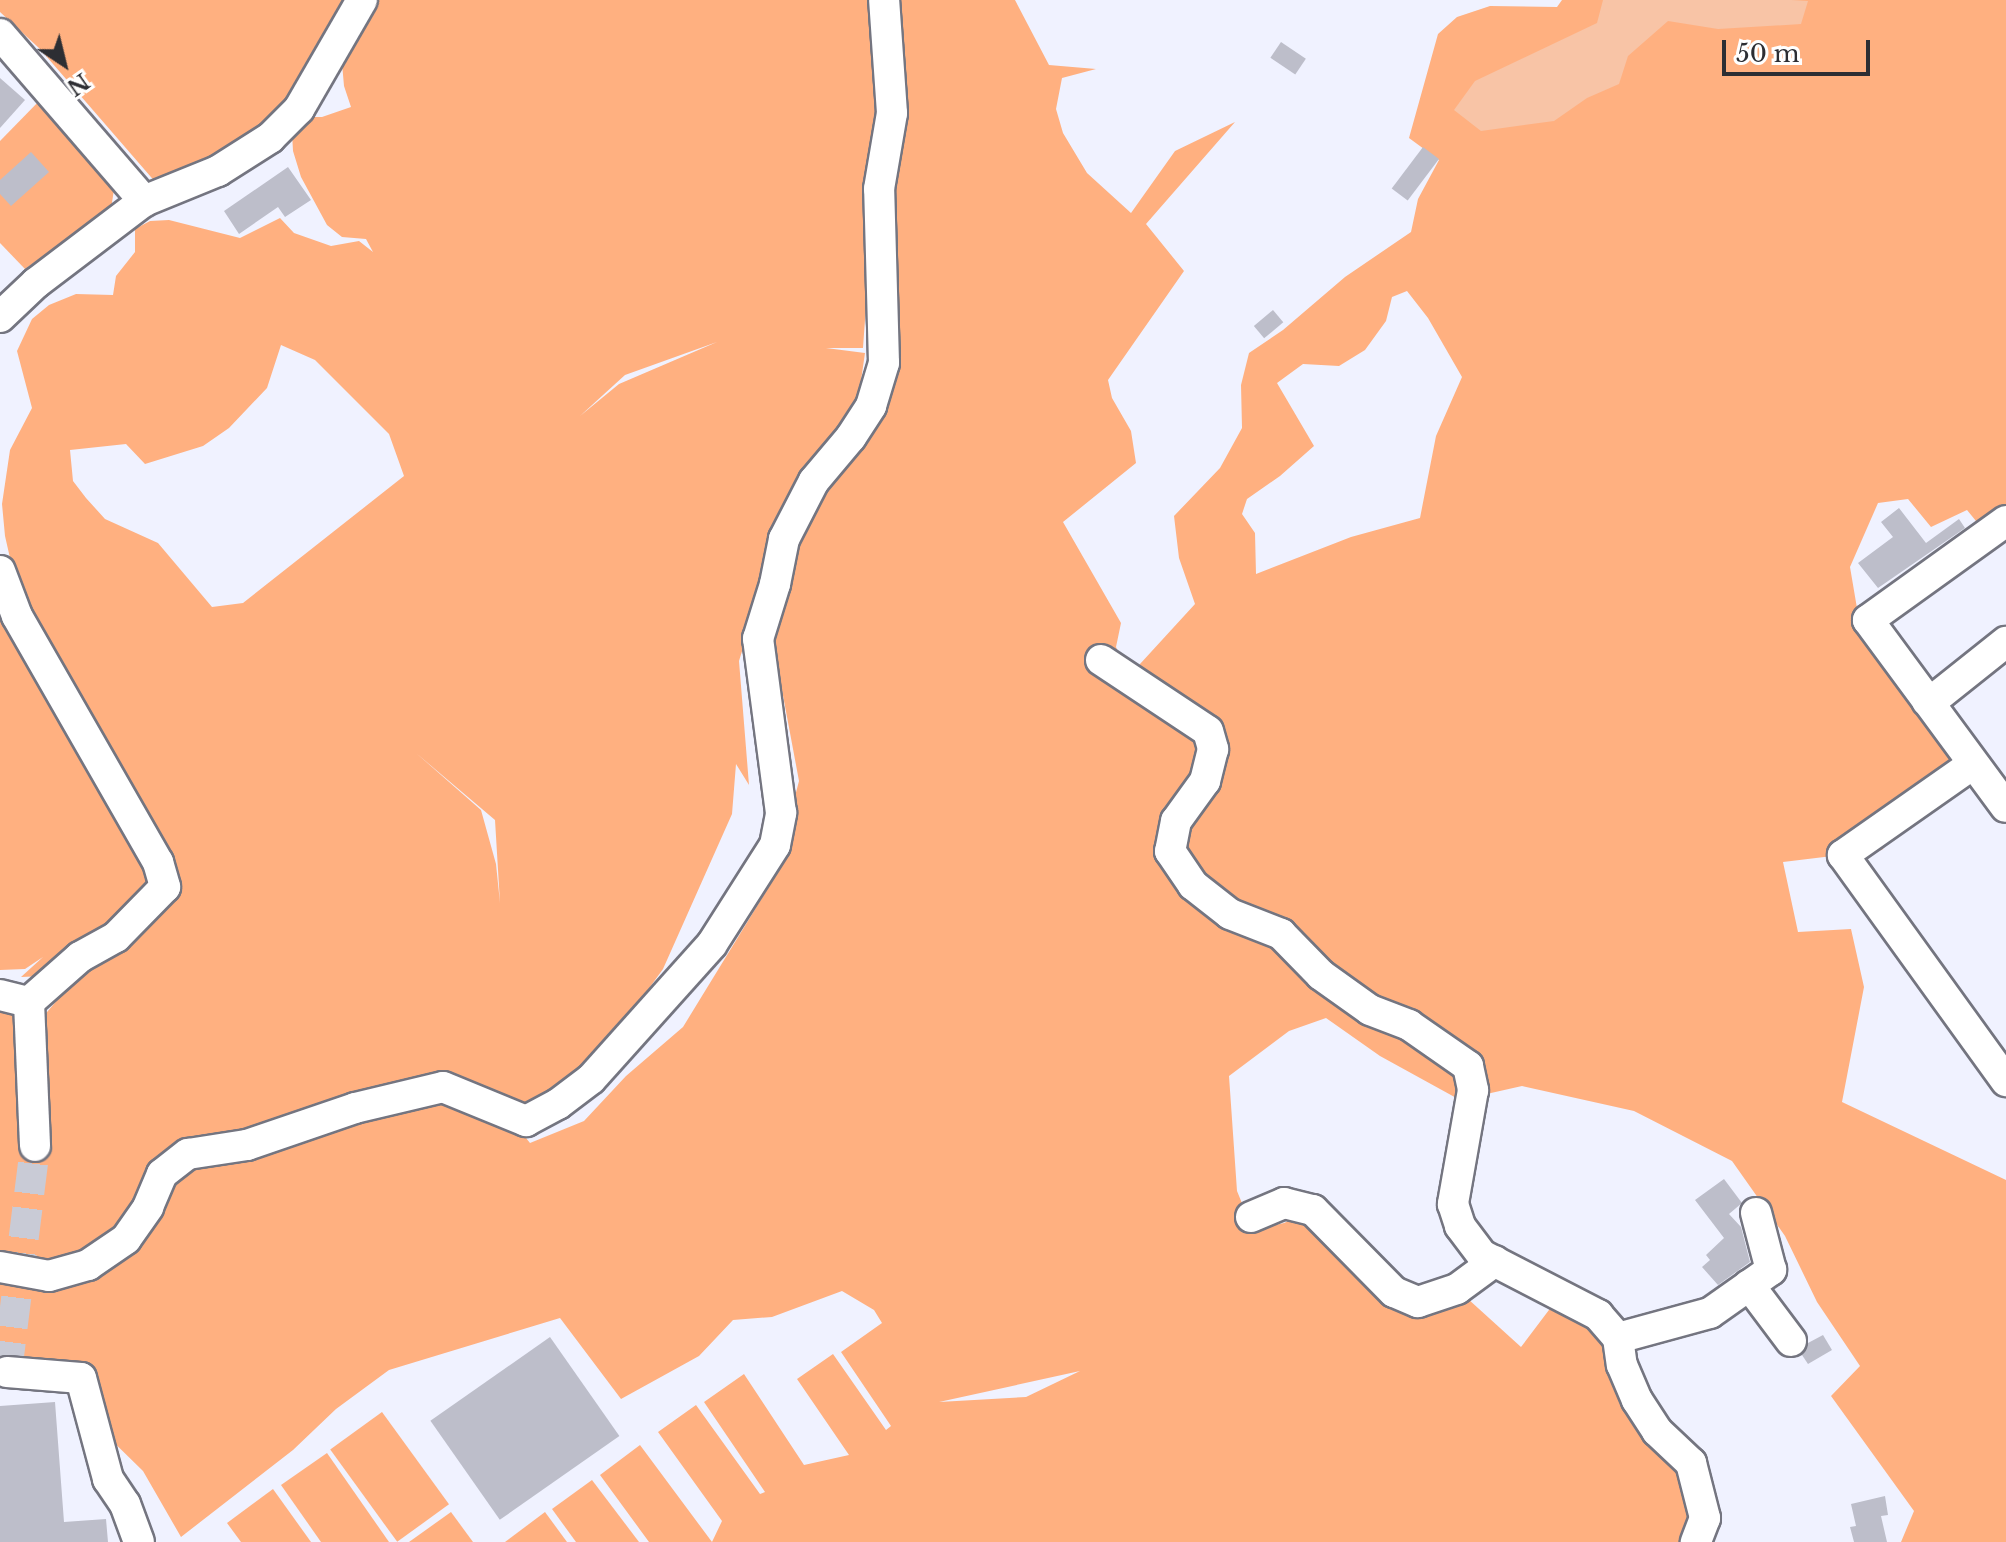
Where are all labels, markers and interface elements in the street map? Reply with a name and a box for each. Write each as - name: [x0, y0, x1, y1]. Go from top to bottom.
- north arrow: [24, 24, 104, 104]
- scale bar: [1726, 24, 1874, 74]
- text: 50 m: [1736, 39, 1799, 68]
- text: N: [62, 67, 94, 101]

